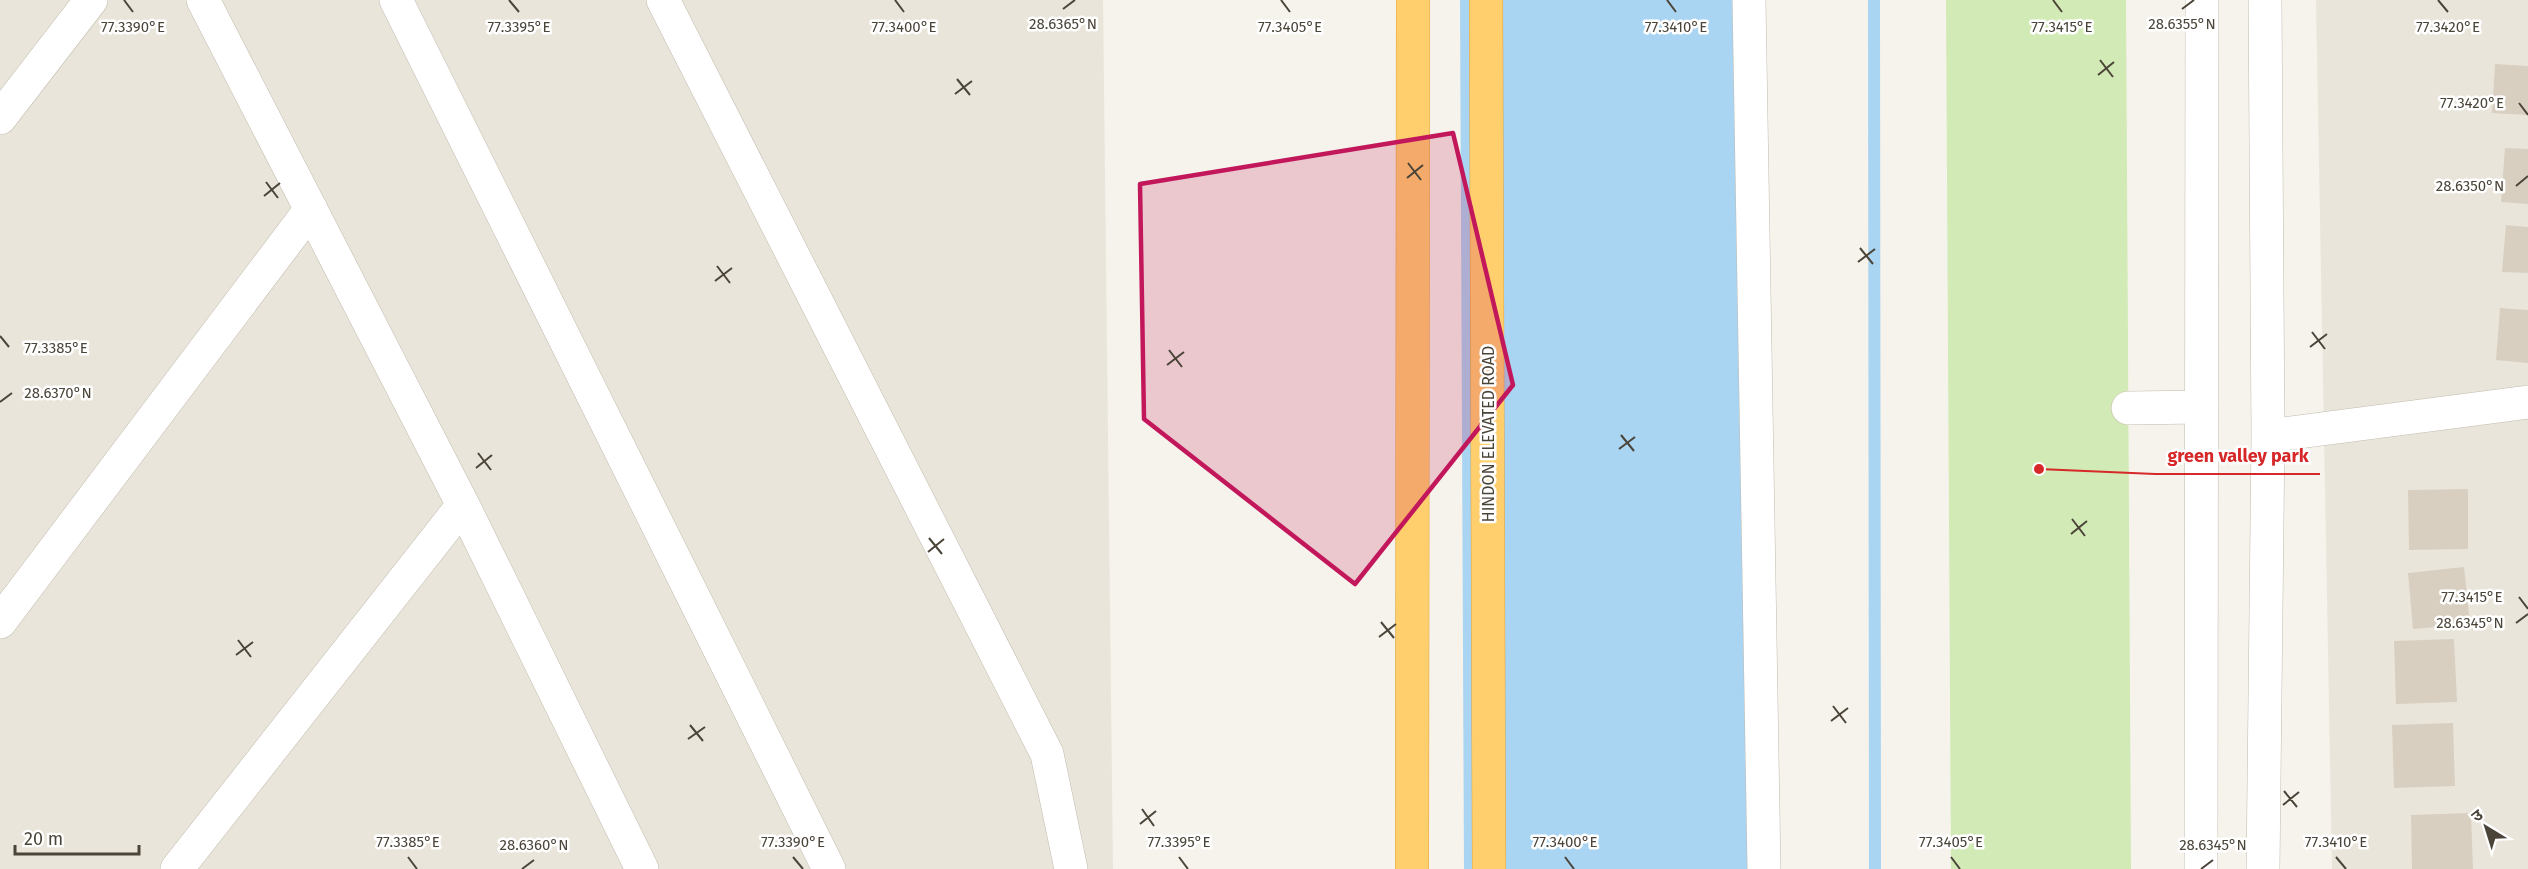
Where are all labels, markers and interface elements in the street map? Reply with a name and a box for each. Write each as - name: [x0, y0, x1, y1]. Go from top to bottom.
- text: 28.6365°N: [1029, 15, 1097, 33]
- text: 28.6355°N: [2148, 15, 2216, 33]
- text: 77.3390°E: [101, 18, 165, 36]
- text: 77.3395°E: [488, 18, 550, 36]
- text: 77.3400°E: [871, 18, 937, 36]
- text: 77.3405°E: [1258, 18, 1322, 36]
- text: 77.3410°E: [1645, 18, 1707, 36]
- text: 77.3415°E: [2031, 18, 2093, 36]
- text: 77.3420°E: [2416, 18, 2480, 36]
- text: 77.3420°E: [2440, 94, 2504, 112]
- text: 28.6350°N: [2436, 177, 2504, 195]
- text: 77.3385°E: [24, 339, 88, 357]
- street label: HINDON ELEVATED ROAD: [1479, 346, 1498, 522]
- text: 28.6370°N: [24, 384, 92, 402]
- callout: green valley park: [2155, 438, 2320, 474]
- text: green valley park: [2167, 445, 2310, 467]
- text: 77.3415°E: [2441, 588, 2503, 606]
- text: 28.6345°N: [2436, 614, 2504, 632]
- north arrow: [2456, 797, 2516, 857]
- text: उ: [2468, 805, 2487, 826]
- scale bar: [15, 818, 140, 856]
- text: 20 m: [24, 828, 63, 850]
- text: 77.3385°E: [376, 833, 440, 851]
- text: 77.3390°E: [761, 833, 825, 851]
- text: 77.3395°E: [1148, 833, 1210, 851]
- text: 77.3400°E: [1532, 833, 1598, 851]
- text: 77.3405°E: [1919, 833, 1983, 851]
- text: 77.3410°E: [2305, 833, 2367, 851]
- text: 28.6360°N: [500, 836, 568, 854]
- text: 28.6345°N: [2179, 836, 2247, 854]

